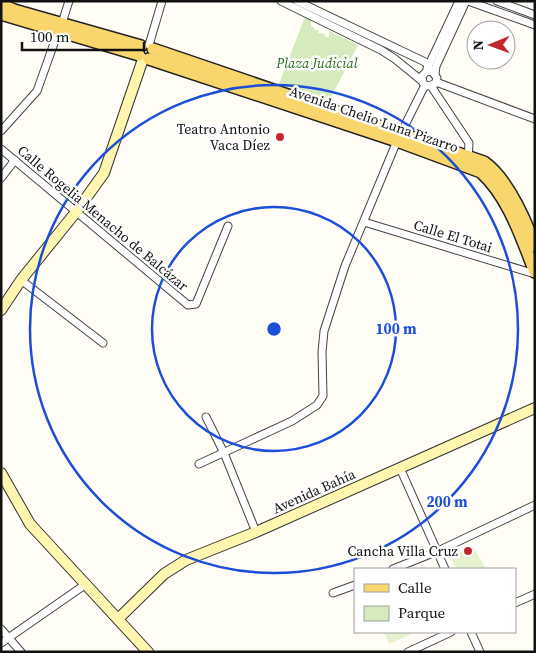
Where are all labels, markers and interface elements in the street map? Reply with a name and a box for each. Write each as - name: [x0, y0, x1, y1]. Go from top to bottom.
- scale bar: [22, 20, 145, 52]
- north arrow: [466, 20, 516, 70]
- text: 100 m: [30, 26, 70, 47]
- text: N: [468, 40, 488, 51]
- park label: Plaza Judicial: [275, 53, 358, 73]
- street label: Avenida Chelio Luna Pizarro: [287, 81, 461, 157]
- place label: Teatro Antonio Vaca Díez: [177, 119, 271, 155]
- marker: Teatro Antonio Vaca Díez: [274, 131, 286, 143]
- street label: Calle Rogelia Menacho de Balcázar: [13, 141, 193, 295]
- street label: Calle El Totai: [411, 215, 495, 257]
- text: 100 m: [375, 318, 417, 339]
- centre of rings: [265, 320, 283, 338]
- street label: Avenida Bahía: [269, 463, 359, 518]
- text: 200 m: [426, 491, 468, 512]
- place label: Cancha Villa Cruz: [347, 541, 459, 561]
- marker: Cancha Villa Cruz: [462, 545, 474, 557]
- legend: [354, 568, 516, 633]
- text: Calle: [398, 577, 432, 598]
- text: Parque: [398, 602, 446, 623]

